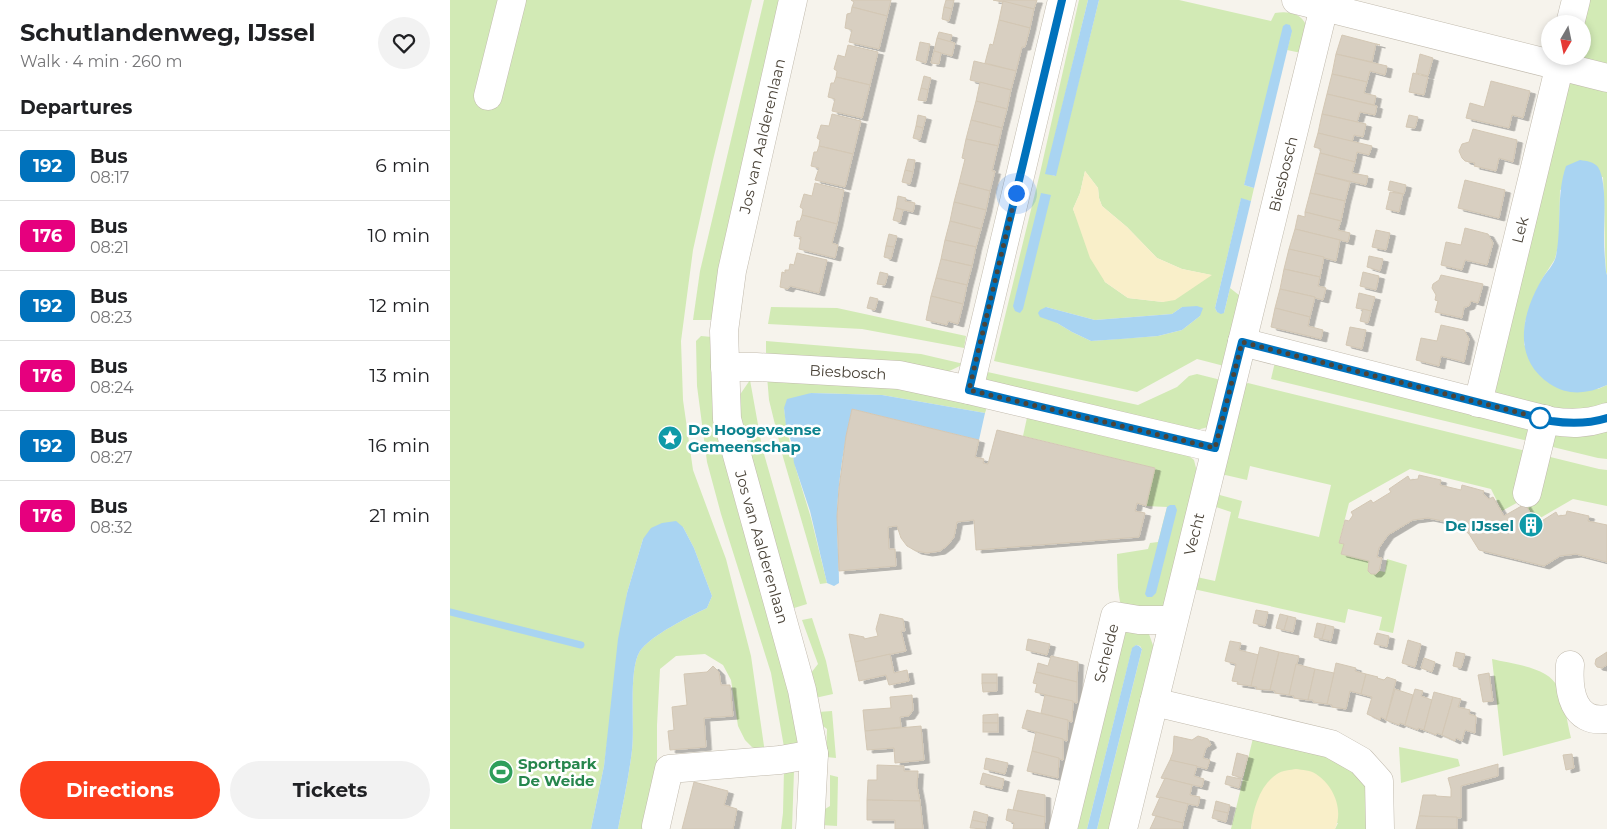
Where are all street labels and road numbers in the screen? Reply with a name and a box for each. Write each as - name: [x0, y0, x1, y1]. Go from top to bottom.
- street label: Jos van Aalderenlaan: [735, 57, 789, 216]
- street label: Biesbosch: [1264, 134, 1302, 214]
- street label: Lek: [1508, 215, 1532, 245]
- street label: Biesbosch: [809, 360, 887, 384]
- street label: Jos van Aalderenlaan: [731, 467, 793, 626]
- street label: Vecht: [1180, 511, 1208, 557]
- street label: Schelde: [1090, 622, 1122, 684]

